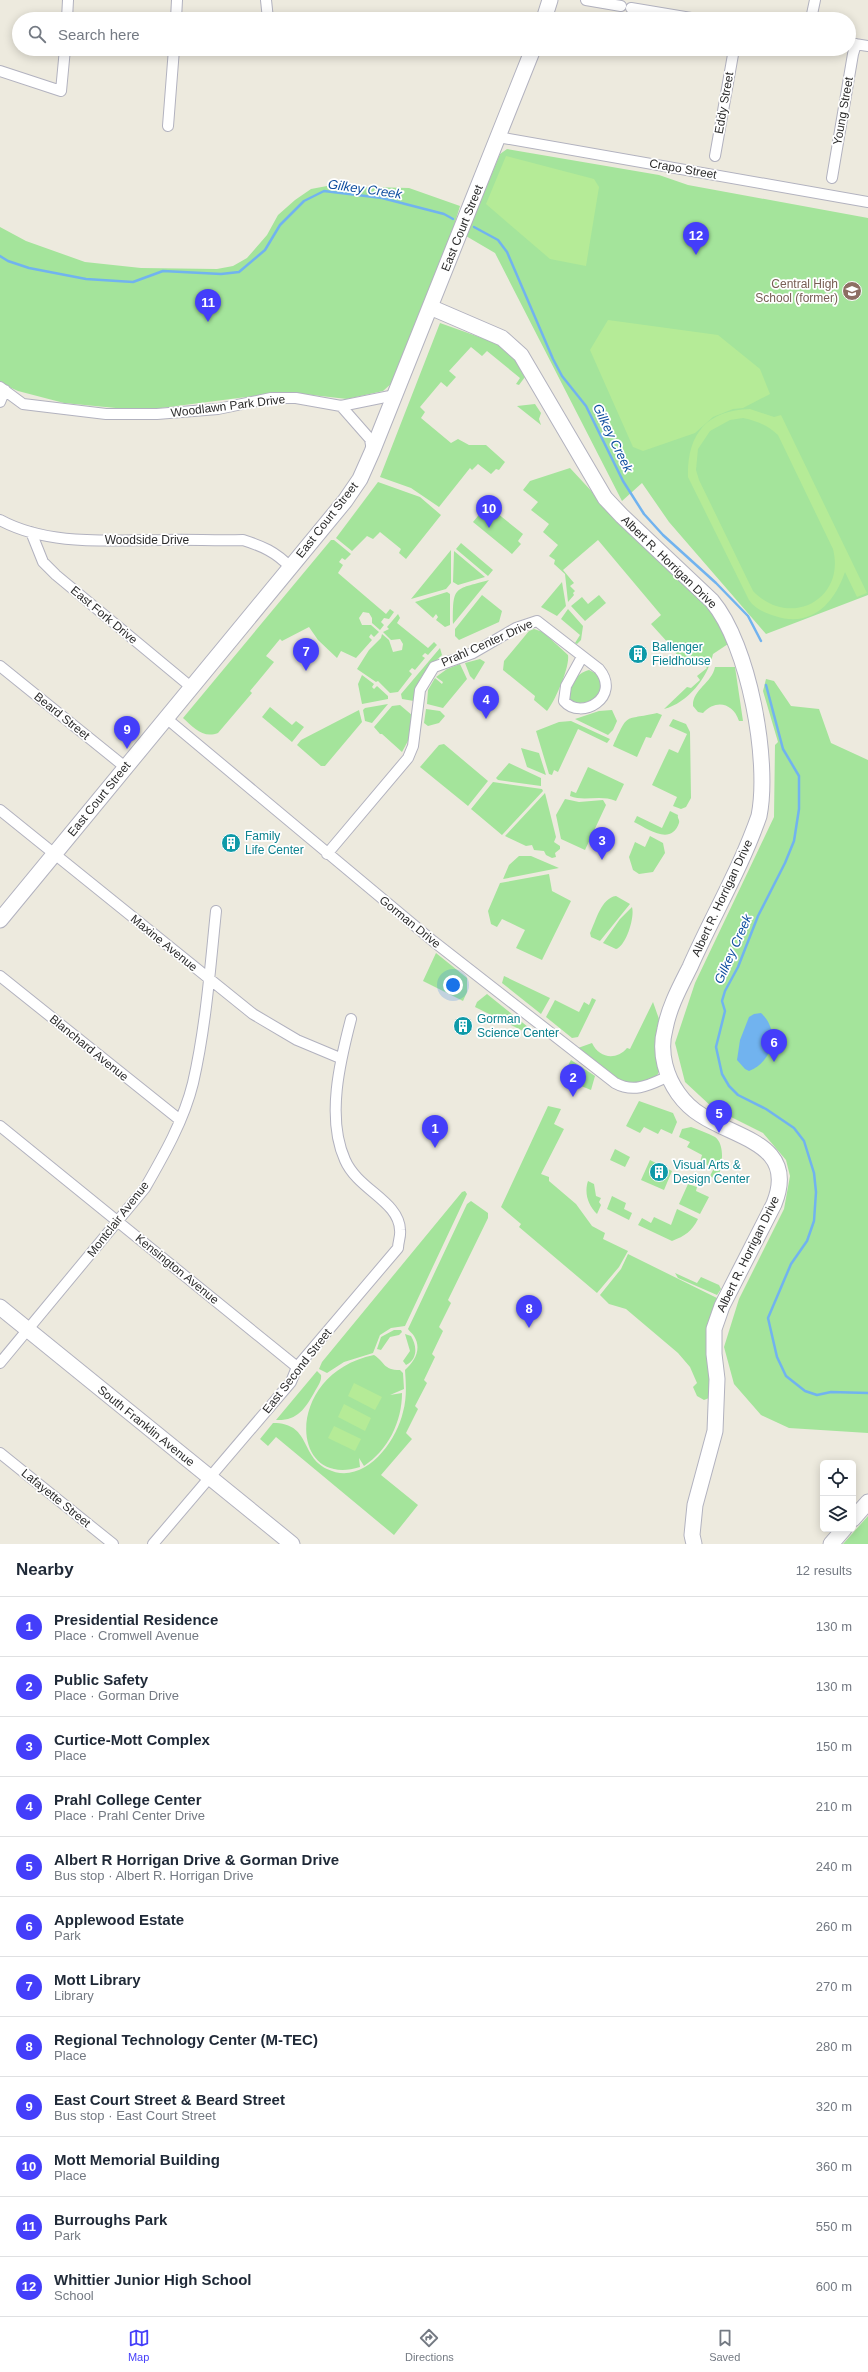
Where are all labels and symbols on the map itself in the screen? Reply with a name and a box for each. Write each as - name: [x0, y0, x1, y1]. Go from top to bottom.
- street label: Eddy Street: [712, 70, 736, 135]
- street label: Young Street: [830, 75, 856, 146]
- street label: Crapo Street: [648, 156, 718, 182]
- water label: Gilkey Creek: [327, 176, 404, 202]
- street label: East Court Street: [438, 182, 486, 273]
- pin: 12: [683, 222, 709, 255]
- place label: Central High School (former): [755, 277, 838, 305]
- school or university icon: Central High School (former): [841, 280, 863, 302]
- pin: 11: [195, 289, 221, 322]
- street label: Woodlawn Park Drive: [170, 392, 286, 420]
- water label: Gilkey Creek: [590, 401, 637, 476]
- street label: East Court Street: [293, 479, 361, 561]
- pin: 10: [476, 495, 502, 528]
- street label: Albert R. Horrigan Drive: [618, 513, 720, 612]
- street label: Woodside Drive: [105, 533, 190, 547]
- street label: East Fork Drive: [68, 583, 140, 647]
- street label: Prahl Center Drive: [439, 616, 535, 669]
- pin: 7: [293, 638, 319, 671]
- place label: Ballenger Fieldhouse: [652, 640, 711, 668]
- building icon: Ballenger Fieldhouse: [627, 643, 649, 665]
- pin: 4: [473, 686, 499, 719]
- street label: Beard Street: [31, 689, 93, 743]
- pin: 9: [114, 716, 140, 749]
- street label: East Court Street: [65, 758, 134, 839]
- pin: 3: [589, 827, 615, 860]
- place label: Family Life Center: [245, 829, 304, 857]
- building icon: Family Life Center: [220, 832, 242, 854]
- street label: Albert R. Horrigan Drive: [689, 837, 755, 959]
- street label: Gorman Drive: [377, 893, 444, 951]
- water label: Gilkey Creek: [711, 911, 756, 986]
- street label: Maxine Avenue: [128, 912, 200, 974]
- your location: [443, 975, 463, 995]
- street label: Blanchard Avenue: [47, 1012, 131, 1084]
- place label: Gorman Science Center: [477, 1012, 559, 1040]
- building icon: Gorman Science Center: [452, 1015, 474, 1037]
- pin: 6: [761, 1029, 787, 1062]
- pin: 2: [560, 1064, 586, 1097]
- pin: 5: [706, 1100, 732, 1133]
- pin: 1: [422, 1115, 448, 1148]
- place label: Visual Arts & Design Center: [673, 1158, 750, 1186]
- building icon: Visual Arts & Design Center: [648, 1161, 670, 1183]
- street label: Montclair Avenue: [84, 1178, 152, 1259]
- street label: Albert R. Horrigan Drive: [714, 1193, 782, 1314]
- street label: Kensington Avenue: [132, 1231, 222, 1307]
- pin: 8: [516, 1295, 542, 1328]
- street label: East Second Street: [260, 1325, 335, 1416]
- street label: South Franklin Avenue: [95, 1383, 197, 1470]
- street label: Lafayette Street: [19, 1466, 94, 1531]

